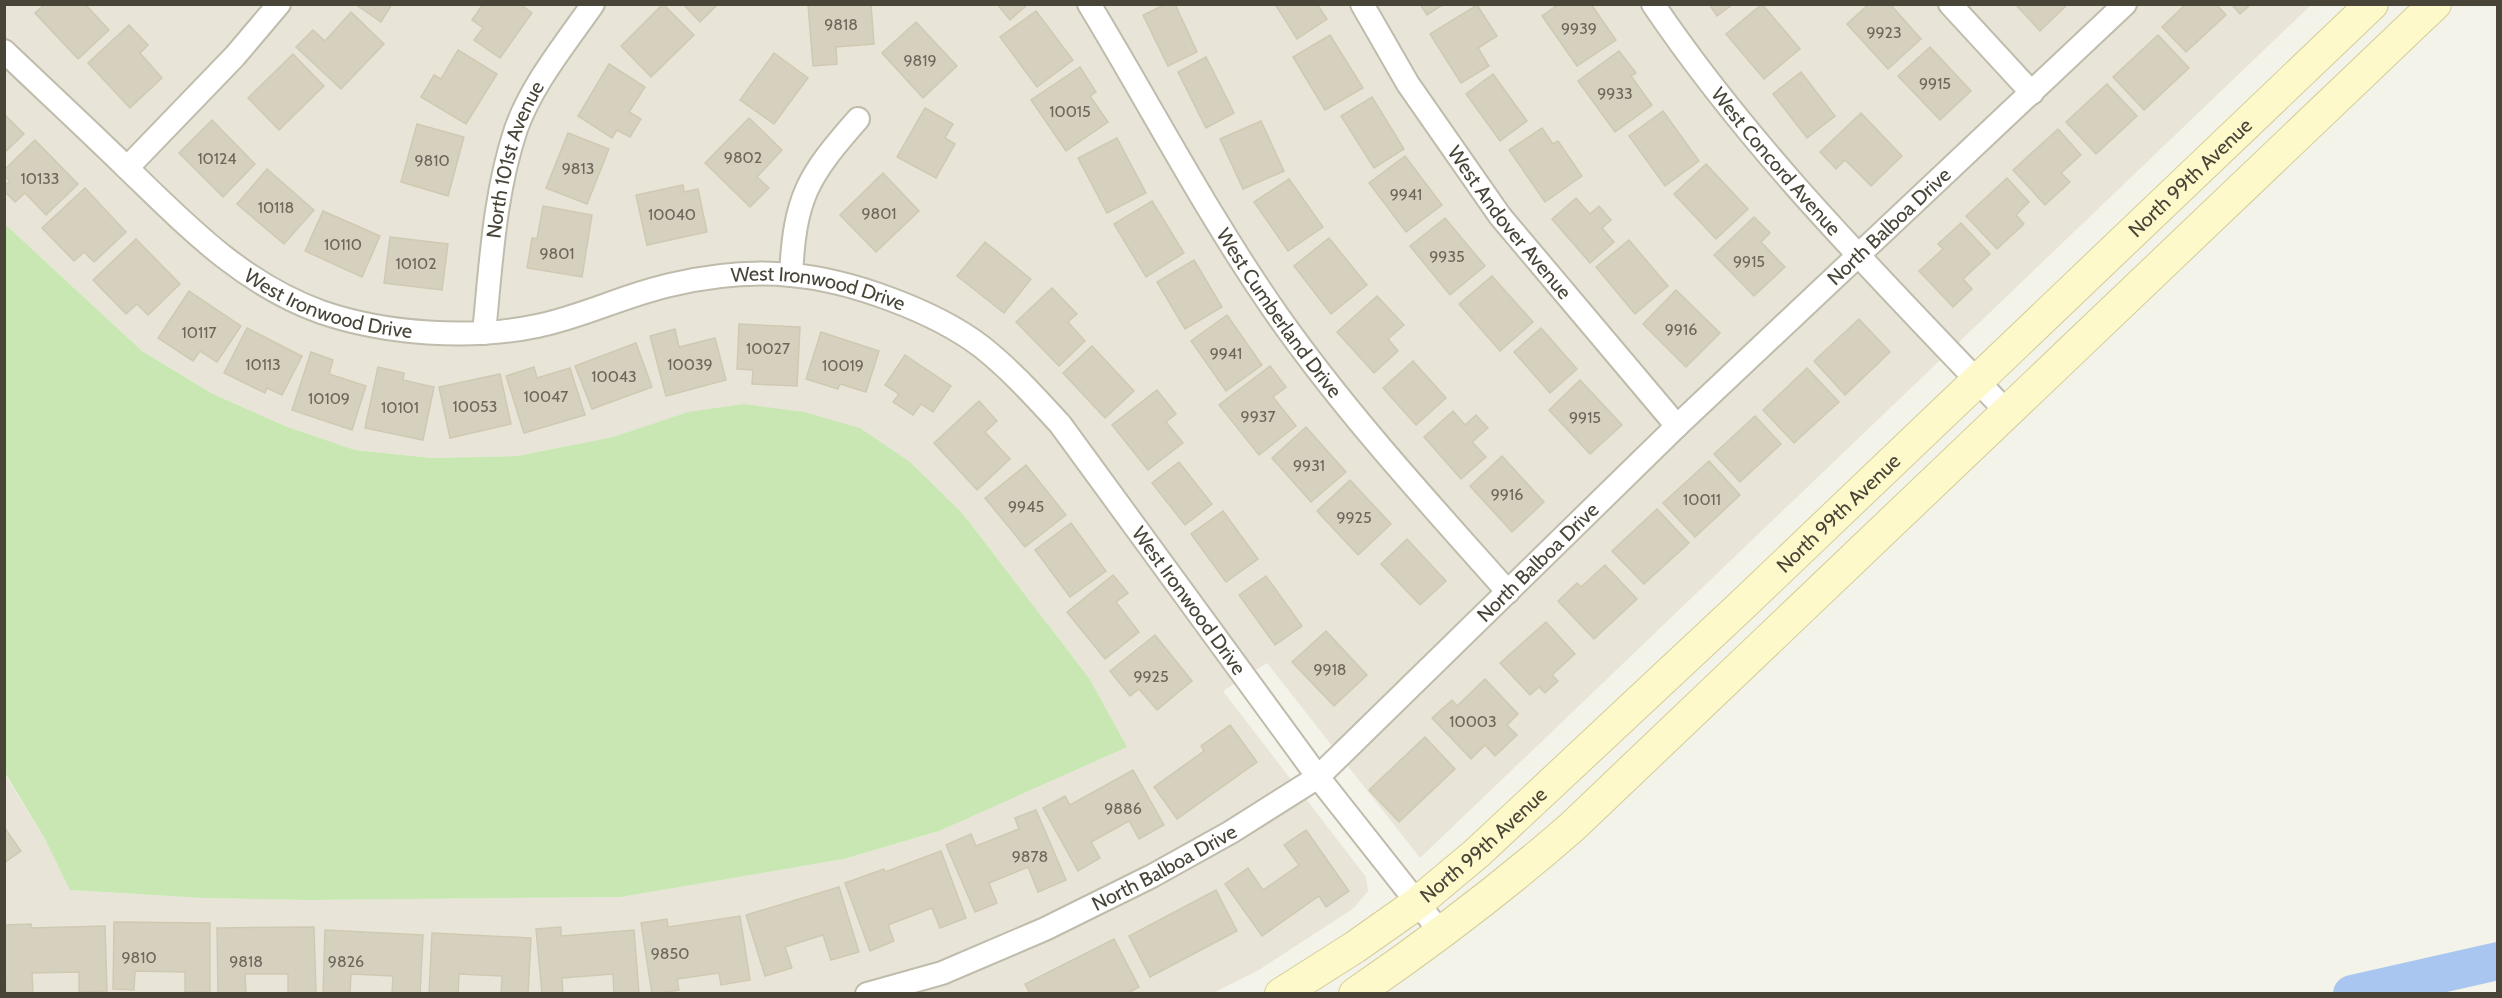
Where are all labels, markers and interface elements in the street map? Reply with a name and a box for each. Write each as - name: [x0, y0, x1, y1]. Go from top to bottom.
- house number: 9818: [824, 15, 858, 34]
- house number: 9939: [1561, 19, 1597, 38]
- house number: 9923: [1866, 23, 1902, 42]
- house number: 9819: [903, 51, 937, 70]
- house number: 9915: [1919, 74, 1951, 93]
- street label: North 101st Avenue: [481, 77, 549, 240]
- street label: West Concord Avenue: [1706, 83, 1846, 240]
- house number: 9933: [1597, 84, 1633, 103]
- house number: 10015: [1049, 102, 1091, 121]
- street label: North 99th Avenue: [2123, 113, 2257, 242]
- street label: West Andover Avenue: [1443, 141, 1577, 304]
- house number: 9802: [724, 148, 762, 167]
- house number: 10124: [197, 149, 237, 168]
- house number: 9810: [414, 151, 450, 170]
- house number: 9813: [562, 159, 594, 178]
- street label: North Balboa Drive: [1822, 162, 1956, 290]
- house number: 10133: [21, 169, 59, 188]
- house number: 9941: [1390, 185, 1422, 204]
- house number: 10118: [258, 198, 294, 217]
- house number: 9801: [861, 204, 897, 223]
- house number: 10040: [648, 205, 696, 224]
- street label: West Cumberland Drive: [1212, 224, 1347, 403]
- house number: 10110: [324, 235, 362, 254]
- house number: 9801: [539, 244, 575, 263]
- house number: 9935: [1429, 247, 1465, 266]
- house number: 9915: [1733, 252, 1765, 271]
- house number: 10102: [395, 254, 437, 273]
- street label: West Ironwood Drive: [730, 262, 909, 316]
- street label: West Ironwood Drive: [240, 263, 414, 343]
- house number: 9916: [1665, 320, 1697, 339]
- house number: 10117: [182, 323, 216, 342]
- house number: 10027: [746, 339, 790, 358]
- house number: 9941: [1210, 344, 1242, 363]
- house number: 10113: [245, 355, 281, 374]
- house number: 10039: [667, 355, 713, 374]
- house number: 10019: [822, 356, 864, 375]
- house number: 10043: [591, 367, 637, 386]
- house number: 10047: [524, 387, 568, 406]
- house number: 10109: [308, 389, 350, 408]
- house number: 10053: [453, 397, 497, 416]
- house number: 10101: [381, 398, 419, 417]
- house number: 9937: [1241, 407, 1275, 426]
- house number: 9915: [1569, 408, 1601, 427]
- street label: North 99th Avenue: [1772, 449, 1905, 578]
- house number: 9931: [1293, 456, 1325, 475]
- house number: 9916: [1491, 485, 1523, 504]
- house number: 10011: [1683, 490, 1721, 509]
- house number: 9945: [1008, 497, 1044, 516]
- street label: North Balboa Drive: [1472, 497, 1604, 627]
- house number: 9925: [1336, 508, 1372, 527]
- street label: West Ironwood Drive: [1127, 522, 1251, 679]
- house number: 9918: [1313, 660, 1347, 679]
- house number: 9925: [1133, 667, 1169, 686]
- house number: 10003: [1449, 712, 1497, 731]
- street label: North 99th Avenue: [1415, 782, 1552, 907]
- house number: 9886: [1104, 799, 1142, 818]
- street label: North Balboa Drive: [1088, 819, 1241, 916]
- house number: 9878: [1012, 847, 1048, 866]
- house number: 9850: [651, 944, 689, 963]
- house number: 9810: [121, 948, 157, 967]
- house number: 9818: [229, 952, 263, 971]
- house number: 9826: [328, 952, 364, 971]

